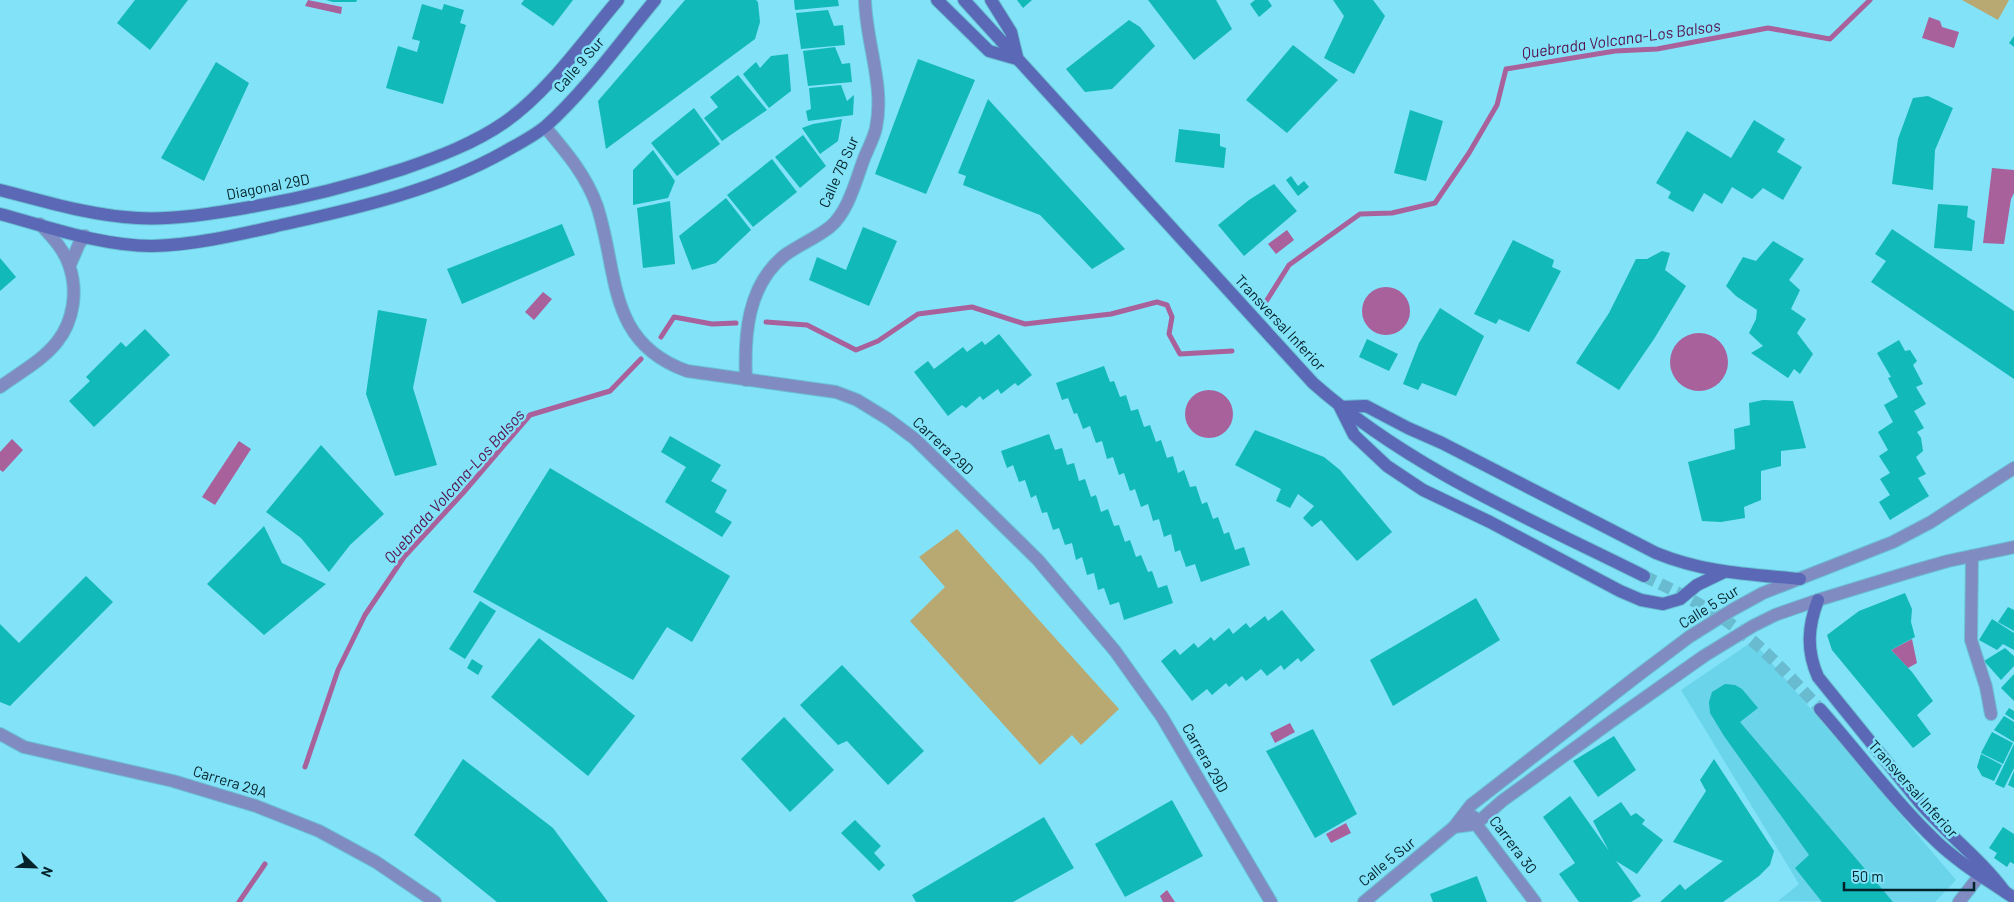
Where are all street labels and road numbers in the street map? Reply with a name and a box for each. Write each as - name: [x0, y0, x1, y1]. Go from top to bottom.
- street label: Calle 9 Sur: [549, 33, 608, 96]
- street label: Calle 7B Sur: [814, 133, 862, 210]
- street label: Diagonal 29D: [225, 169, 311, 203]
- street label: Transversal Inferior: [1232, 271, 1330, 374]
- street label: Carrera 29D: [909, 413, 978, 478]
- street label: Calle 5 Sur: [1675, 580, 1742, 632]
- street label: Carrera 29D: [1179, 720, 1233, 795]
- street label: Transversal Inferior: [1865, 736, 1963, 841]
- street label: Carrera 29A: [191, 761, 270, 801]
- street label: Carrera 30: [1486, 812, 1541, 877]
- street label: Calle 5 Sur: [1354, 833, 1419, 889]

